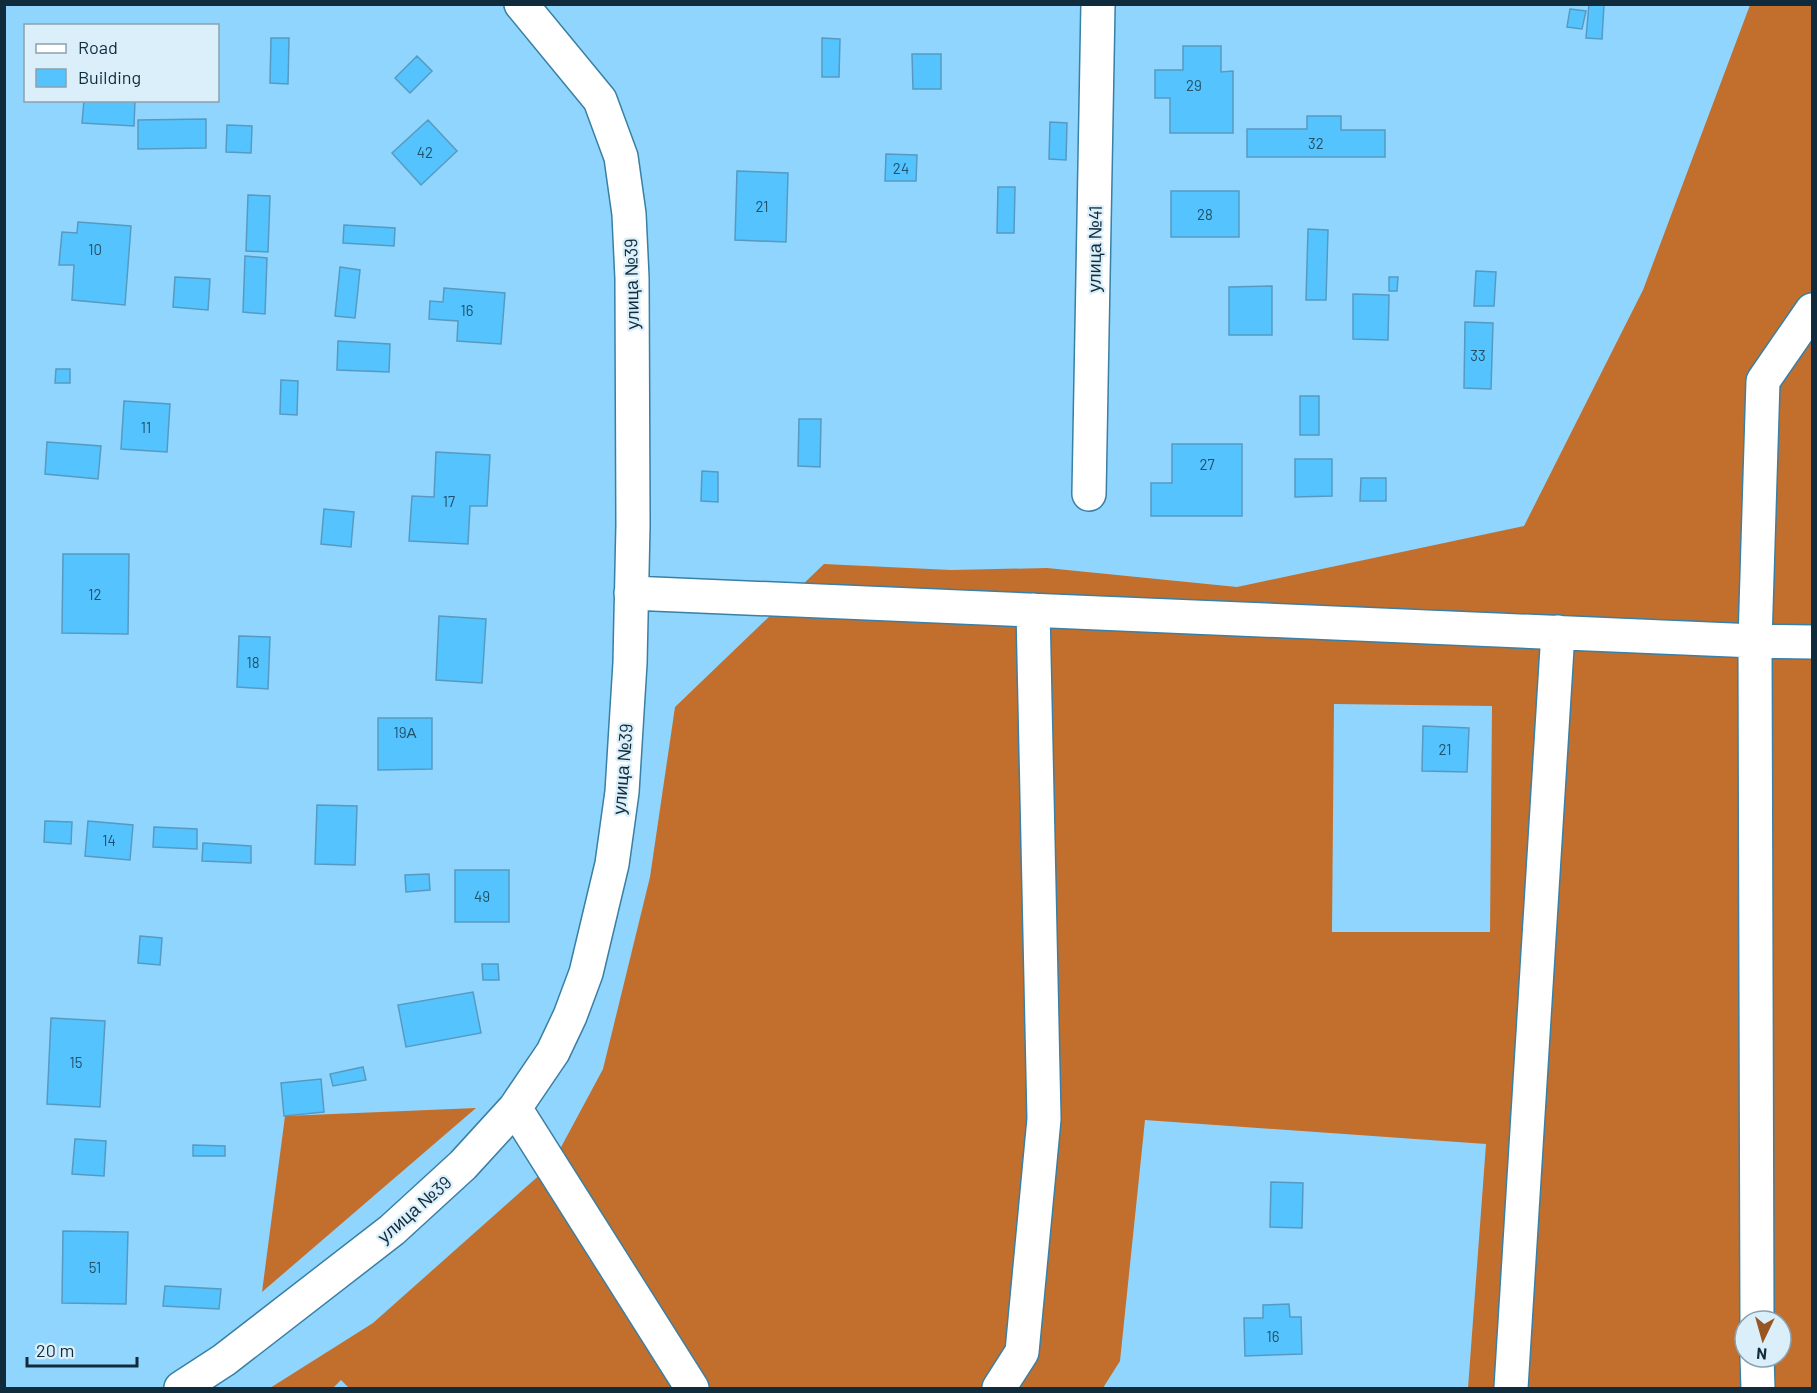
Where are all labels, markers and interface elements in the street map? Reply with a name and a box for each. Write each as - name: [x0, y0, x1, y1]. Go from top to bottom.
- legend: [24, 24, 219, 102]
- text: Road: [78, 36, 118, 58]
- text: Building: [78, 66, 141, 88]
- house number: 29: [1186, 76, 1202, 94]
- house number: 32: [1308, 134, 1324, 152]
- house number: 42: [417, 143, 433, 161]
- house number: 24: [893, 159, 909, 177]
- house number: 21: [755, 197, 769, 215]
- street label: улица №41: [1082, 205, 1106, 293]
- house number: 28: [1197, 205, 1213, 223]
- street label: улица №39: [619, 238, 643, 330]
- house number: 10: [88, 240, 102, 258]
- house number: 16: [461, 301, 473, 319]
- house number: 33: [1470, 346, 1486, 364]
- house number: 11: [141, 418, 151, 436]
- house number: 27: [1199, 455, 1215, 473]
- house number: 17: [443, 492, 455, 510]
- house number: 12: [88, 585, 102, 603]
- house number: 18: [246, 653, 260, 671]
- house number: 19А: [393, 723, 417, 741]
- street label: улица №39: [607, 723, 637, 815]
- house number: 21: [1438, 740, 1452, 758]
- house number: 14: [102, 831, 116, 849]
- house number: 49: [474, 887, 490, 905]
- house number: 15: [70, 1053, 82, 1071]
- street label: улица №39: [372, 1171, 456, 1247]
- house number: 51: [89, 1258, 101, 1276]
- north arrow: [1733, 1309, 1793, 1369]
- house number: 16: [1267, 1327, 1279, 1345]
- scale bar: [27, 1330, 136, 1368]
- text: 20 m: [36, 1339, 74, 1361]
- text: N: [1756, 1345, 1768, 1364]

